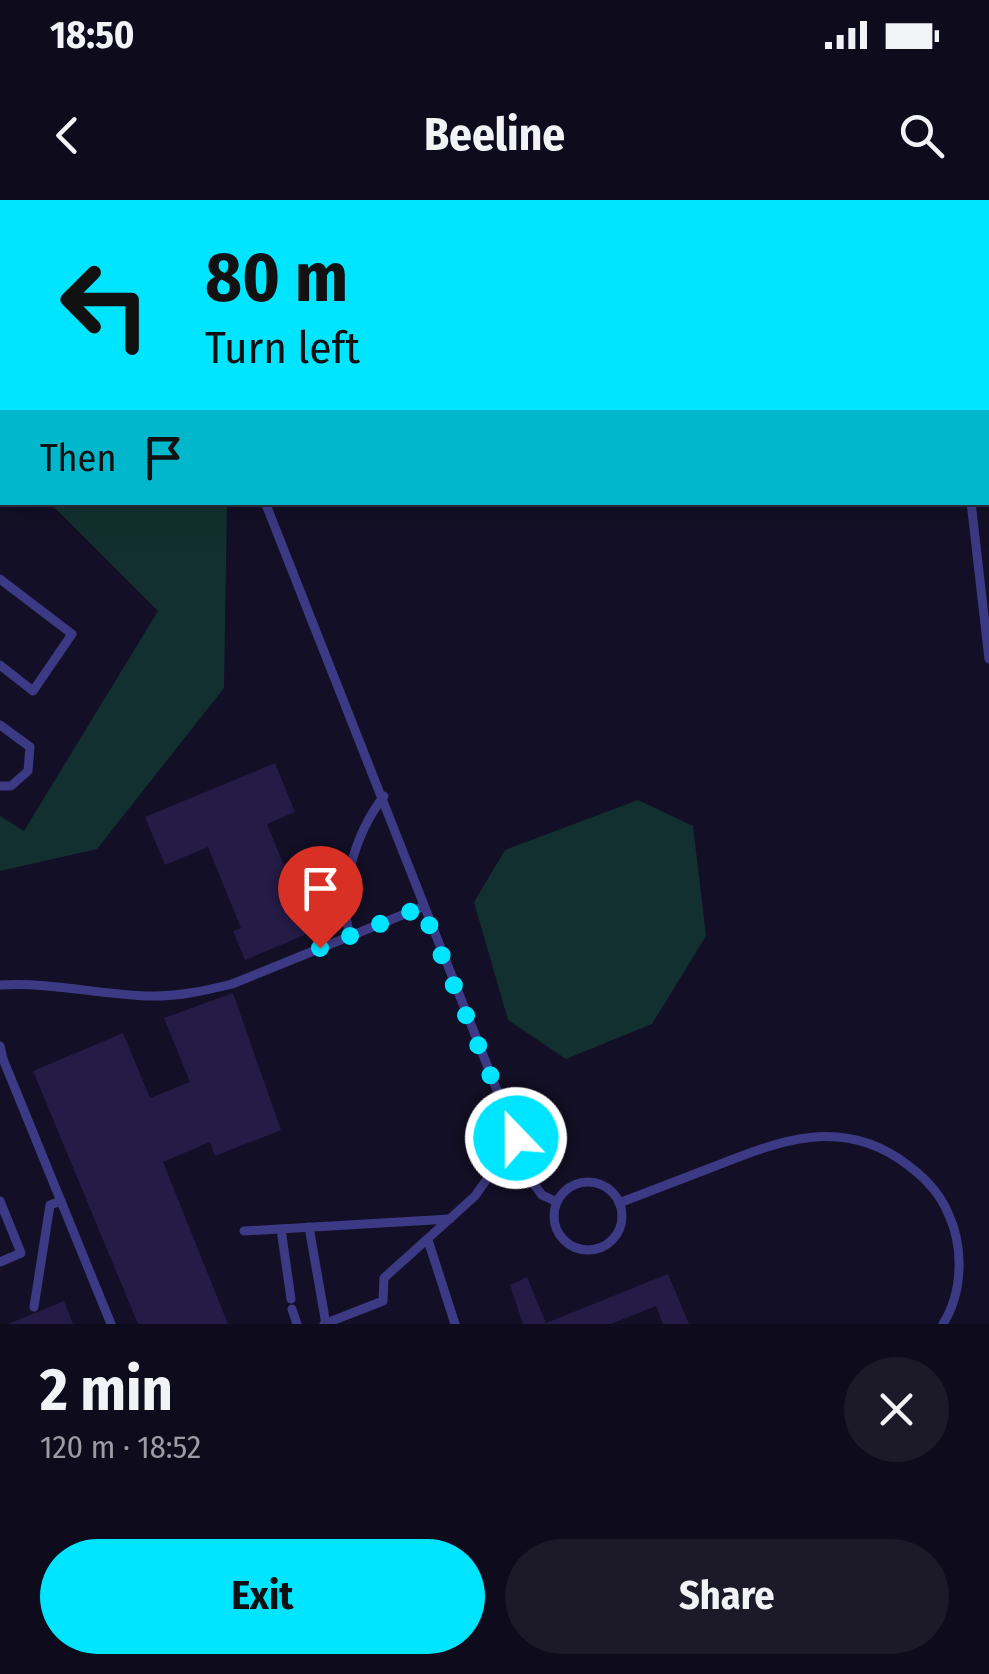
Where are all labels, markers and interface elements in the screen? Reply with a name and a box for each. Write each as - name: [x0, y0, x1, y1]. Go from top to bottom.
- text: 18:50: [50, 12, 135, 58]
- icon: back: [40, 108, 95, 163]
- text: Beeline: [424, 108, 565, 162]
- icon: search: [894, 108, 949, 163]
- text: 80 m: [205, 236, 348, 320]
- icon: left: [40, 240, 170, 370]
- text: Turn left: [205, 321, 360, 375]
- icon: arrive: [136, 430, 191, 485]
- text: Then: [40, 435, 116, 481]
- pin: [278, 846, 363, 949]
- icon: arrive: [293, 861, 348, 916]
- position arrow: [464, 1086, 568, 1190]
- text: 2 min: [40, 1354, 173, 1426]
- button: close: [844, 1357, 949, 1462]
- text: 120 m · 18:52: [40, 1428, 201, 1466]
- button: Exit: [40, 1539, 485, 1654]
- button: Share: [505, 1539, 949, 1654]

